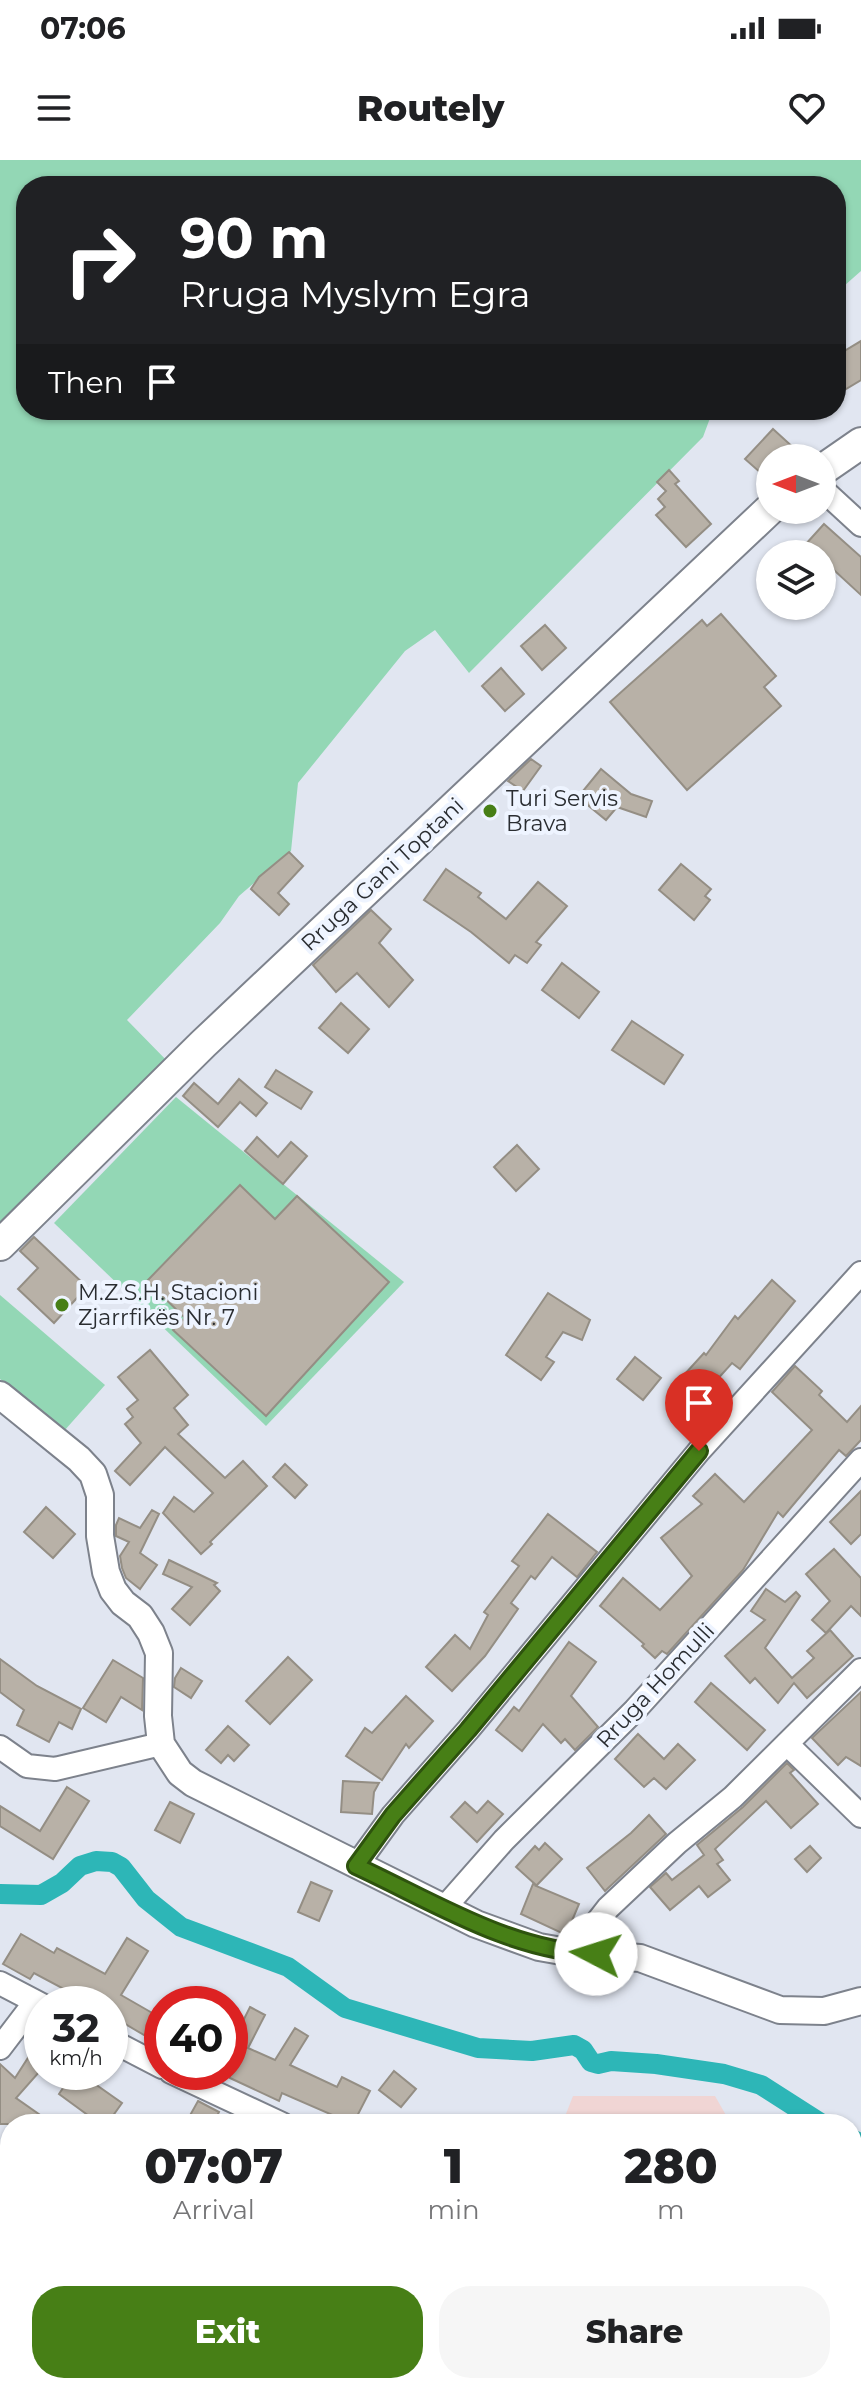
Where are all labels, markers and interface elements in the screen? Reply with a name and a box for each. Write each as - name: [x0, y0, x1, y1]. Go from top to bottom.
- text: 07:06: [40, 10, 126, 47]
- icon: menu: [32, 86, 76, 130]
- text: Routely: [357, 86, 504, 130]
- icon: heart: [785, 86, 829, 130]
- text: 90 m: [180, 204, 328, 272]
- icon: right: [48, 208, 152, 312]
- text: Rruga Myslym Egra: [180, 272, 531, 316]
- icon: arrive: [140, 360, 184, 404]
- text: Then: [48, 364, 124, 401]
- north arrow: [756, 444, 836, 524]
- map controls: [756, 444, 836, 620]
- button: layers: [756, 540, 836, 620]
- place label: Turi Servis Brava: [506, 785, 618, 837]
- street label: Rruga Gani Toptani: [296, 792, 469, 957]
- marker: Turi Servis Brava: [481, 802, 499, 820]
- place label: M.Z.S.H. Stacioni Zjarrfikës Nr. 7: [78, 1279, 258, 1331]
- marker: M.Z.S.H. Stacioni Zjarrfikës Nr. 7: [53, 1296, 71, 1314]
- pin: [665, 1369, 733, 1451]
- icon: arrive: [677, 1381, 721, 1425]
- street label: Rruga Homulli: [591, 1617, 720, 1753]
- position arrow: [554, 1912, 638, 1996]
- speed limit sign: 40: [144, 1986, 248, 2090]
- text: 32: [52, 2003, 100, 2052]
- text: km/h: [49, 2046, 103, 2070]
- text: 07:07: [144, 2137, 283, 2195]
- text: 1: [444, 2137, 463, 2195]
- text: 280: [624, 2137, 718, 2195]
- text: Arrival: [173, 2194, 255, 2226]
- text: min: [427, 2194, 480, 2226]
- text: m: [657, 2194, 685, 2226]
- button: Exit: [32, 2286, 423, 2378]
- button: Share: [439, 2286, 830, 2378]

